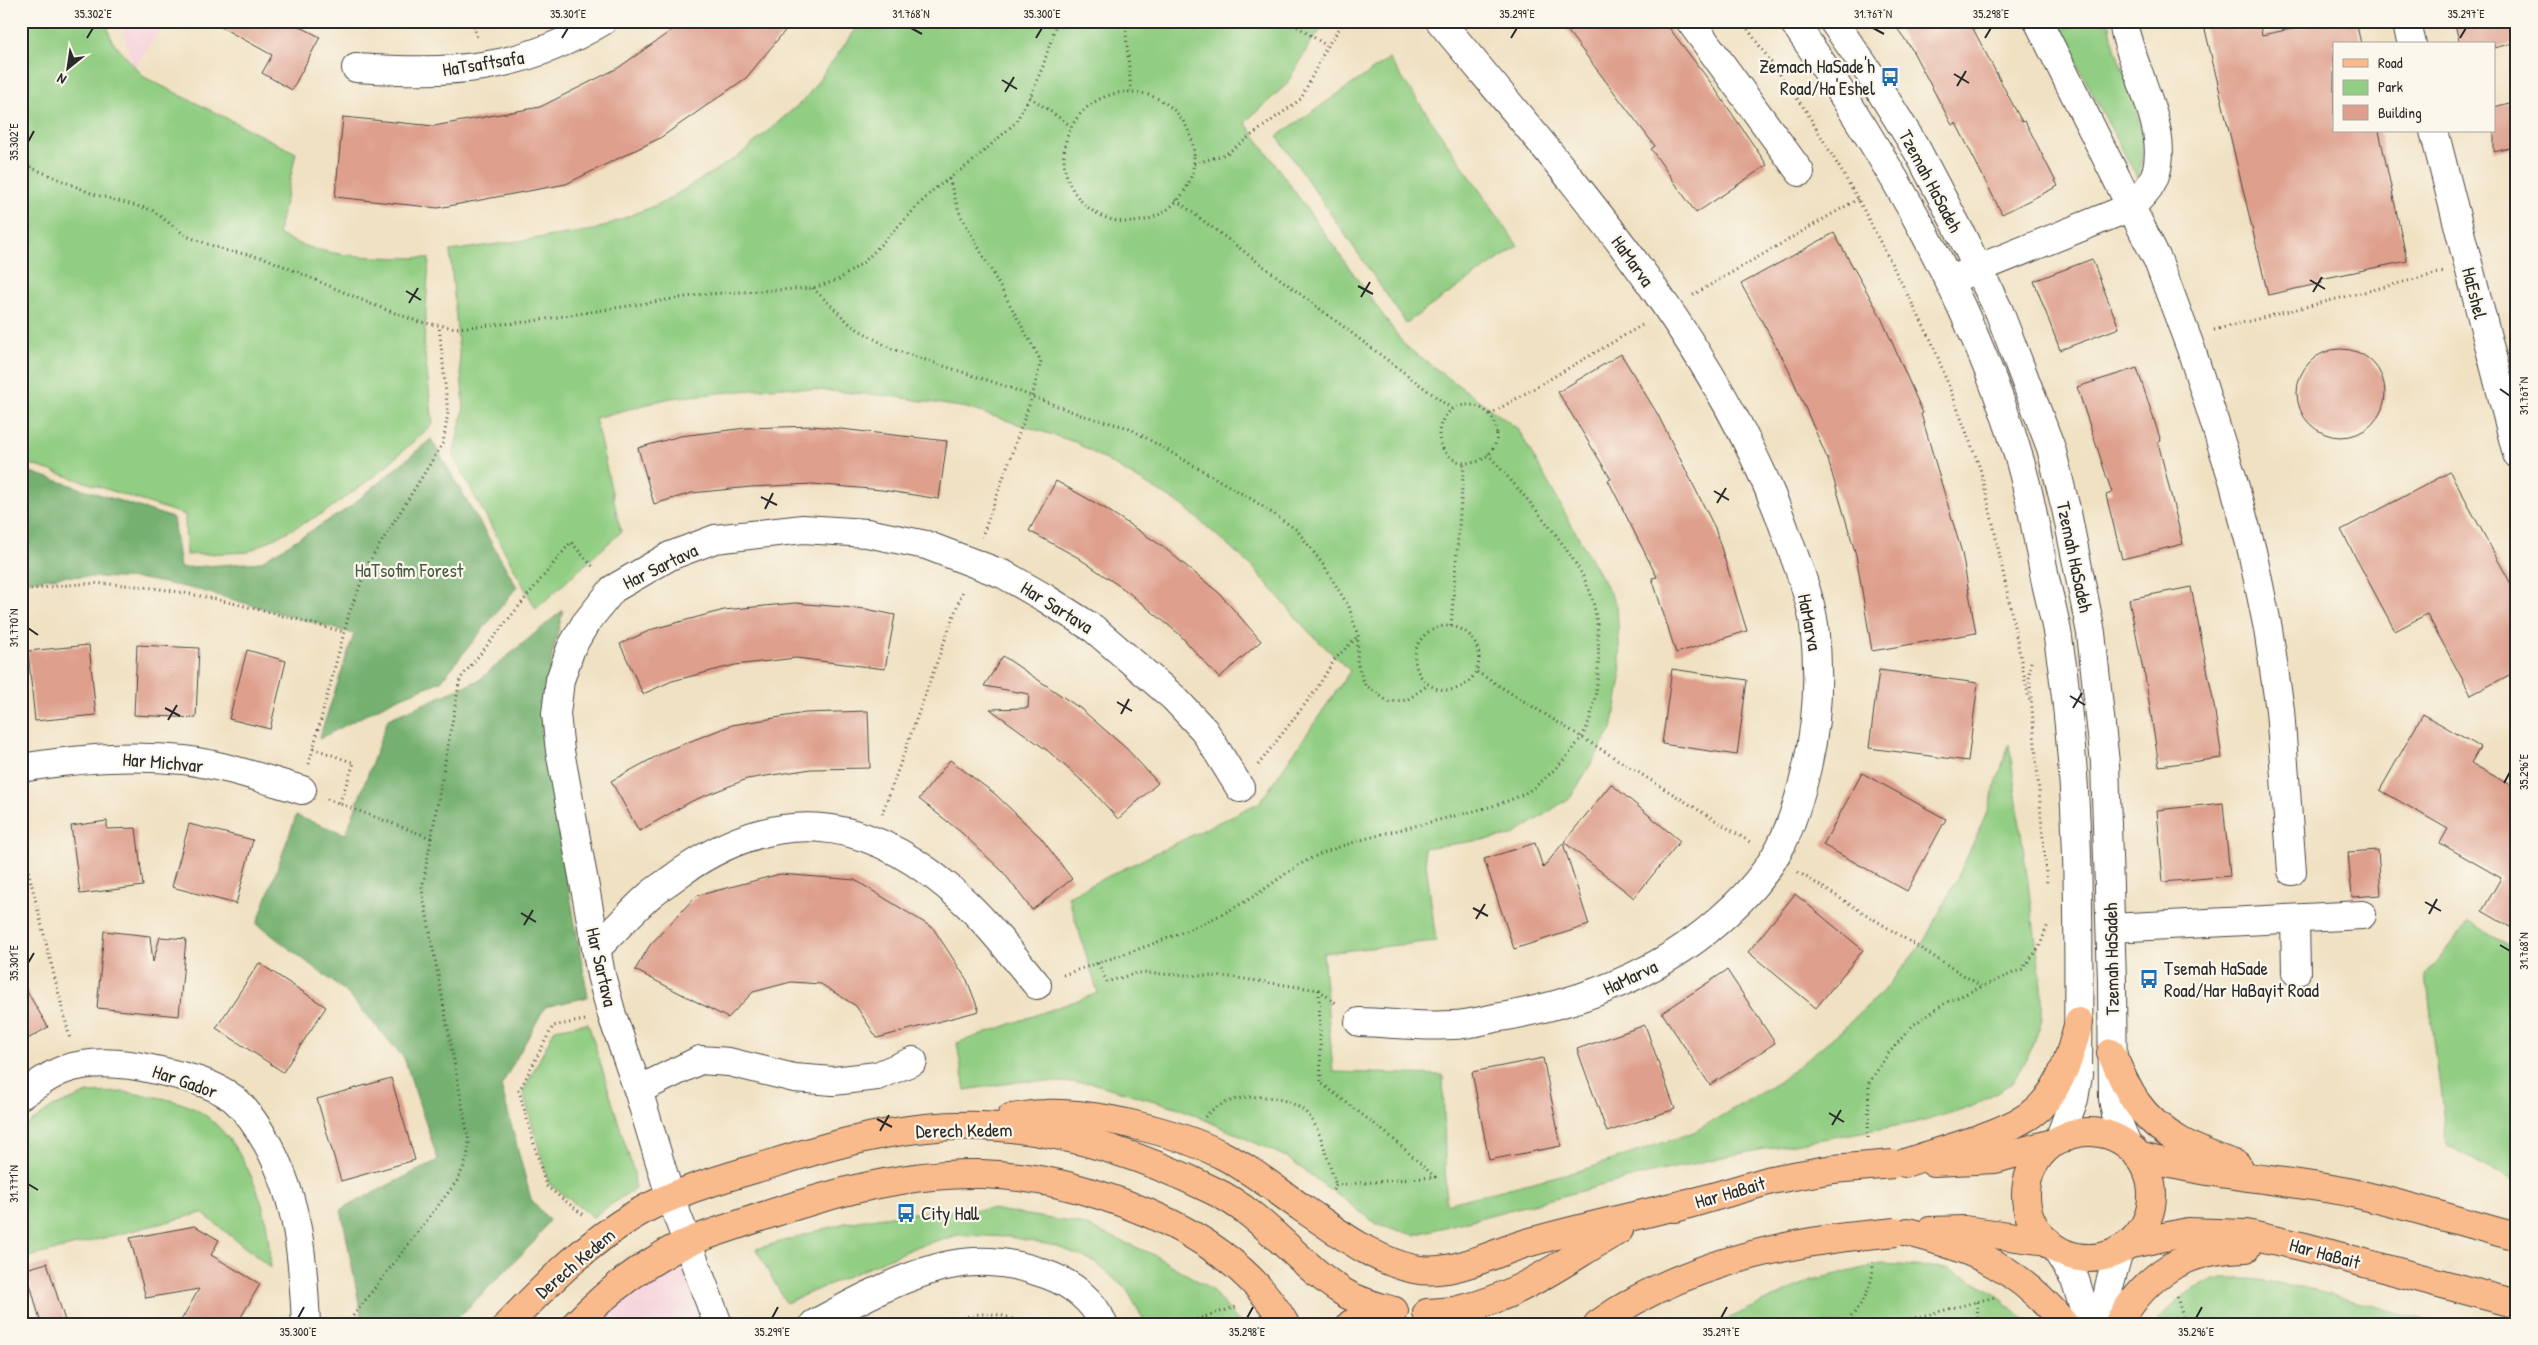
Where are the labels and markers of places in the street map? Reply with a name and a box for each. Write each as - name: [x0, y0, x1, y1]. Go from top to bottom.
- place label: Zemach HaSade'h Road/Ha'Eshel: [1759, 53, 1876, 101]
- bus stop icon: Zemach HaSade'h Road/Ha'Eshel: [1879, 66, 1901, 88]
- place label: Tsemah HaSade Road/Har HaBayit Road: [2164, 955, 2320, 1003]
- bus stop icon: Tsemah HaSade Road/Har HaBayit Road: [2138, 968, 2160, 990]
- place label: City Hall: [921, 1200, 980, 1226]
- bus stop icon: City Hall: [895, 1202, 917, 1224]

